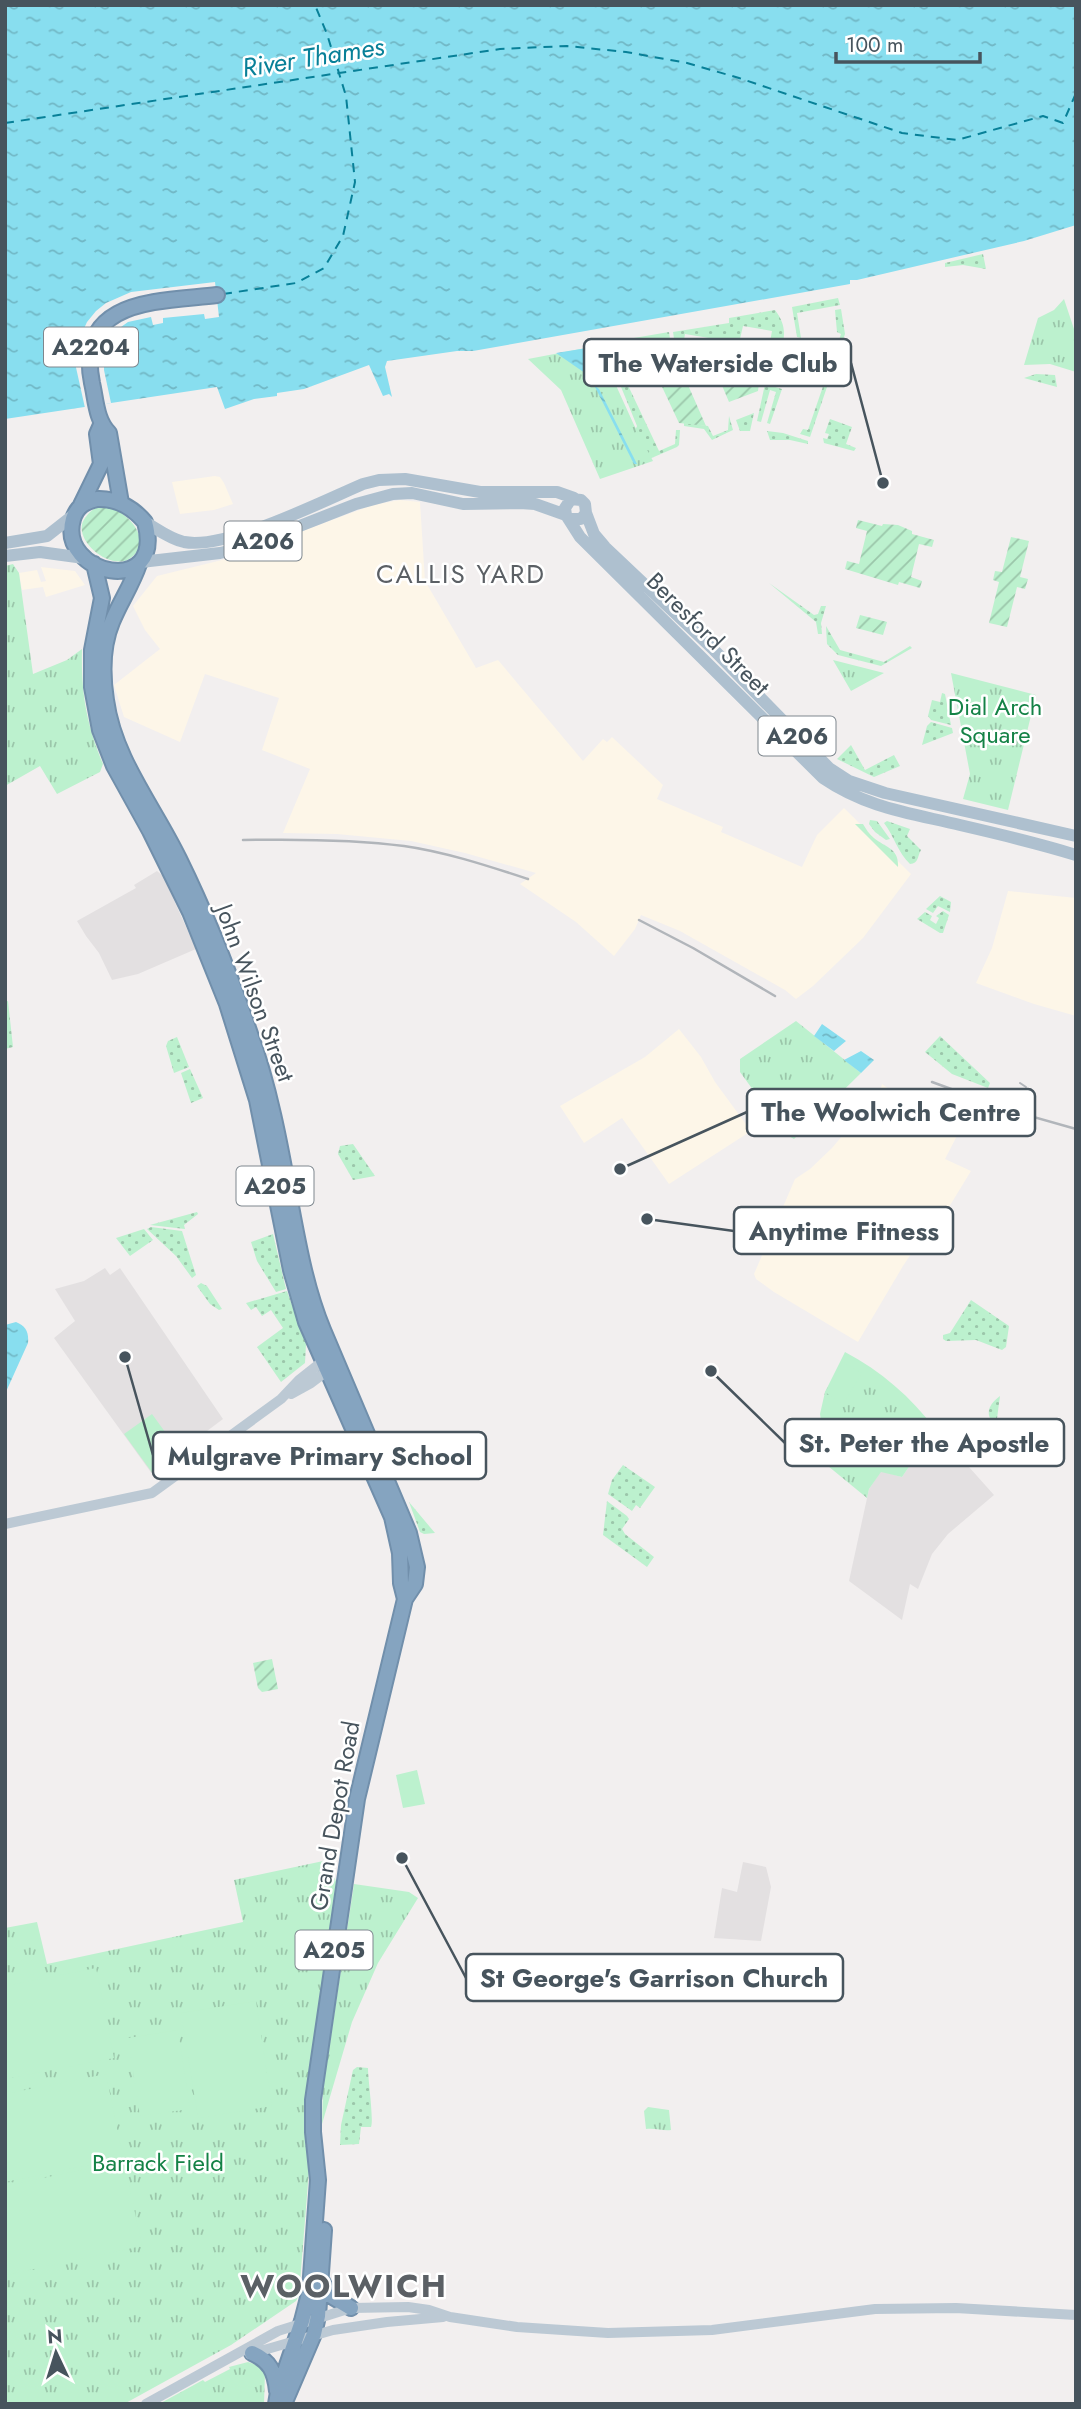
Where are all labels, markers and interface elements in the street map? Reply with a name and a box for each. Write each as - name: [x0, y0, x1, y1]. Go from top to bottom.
- scale bar: [836, 21, 979, 65]
- water label: River Thames: [239, 27, 387, 87]
- text: 100 m: [846, 30, 903, 60]
- road number: A2204: [44, 328, 138, 366]
- callout: The Waterside Club: [584, 339, 851, 386]
- text: The Waterside Club: [598, 344, 838, 382]
- road number: A206: [224, 522, 302, 561]
- district label: CALLIS YARD: [376, 555, 546, 593]
- street label: Beresford Street: [639, 564, 778, 703]
- park label: Dial Arch Square: [948, 689, 1042, 752]
- road number: A206: [758, 716, 836, 756]
- street label: John Wilson Street: [206, 896, 304, 1087]
- callout: The Woolwich Centre: [747, 1089, 1035, 1136]
- text: The Woolwich Centre: [761, 1093, 1021, 1131]
- road number: A205: [236, 1166, 314, 1205]
- callout: Anytime Fitness: [734, 1207, 953, 1254]
- text: Anytime Fitness: [748, 1212, 939, 1250]
- callout: St. Peter the Apostle: [785, 1419, 1064, 1466]
- text: St. Peter the Apostle: [799, 1424, 1050, 1462]
- callout: Mulgrave Primary School: [153, 1432, 486, 1479]
- text: Mulgrave Primary School: [168, 1437, 472, 1475]
- street label: Grand Depot Road: [301, 1718, 368, 1914]
- road number: A205: [296, 1930, 372, 1969]
- callout: St George's Garrison Church: [466, 1954, 843, 2001]
- text: St George's Garrison Church: [480, 1959, 828, 1997]
- park label: Barrack Field: [92, 2145, 224, 2180]
- district label: WOOLWICH: [240, 2263, 448, 2309]
- north arrow: [21, 2318, 91, 2388]
- text: N: [46, 2323, 63, 2351]

